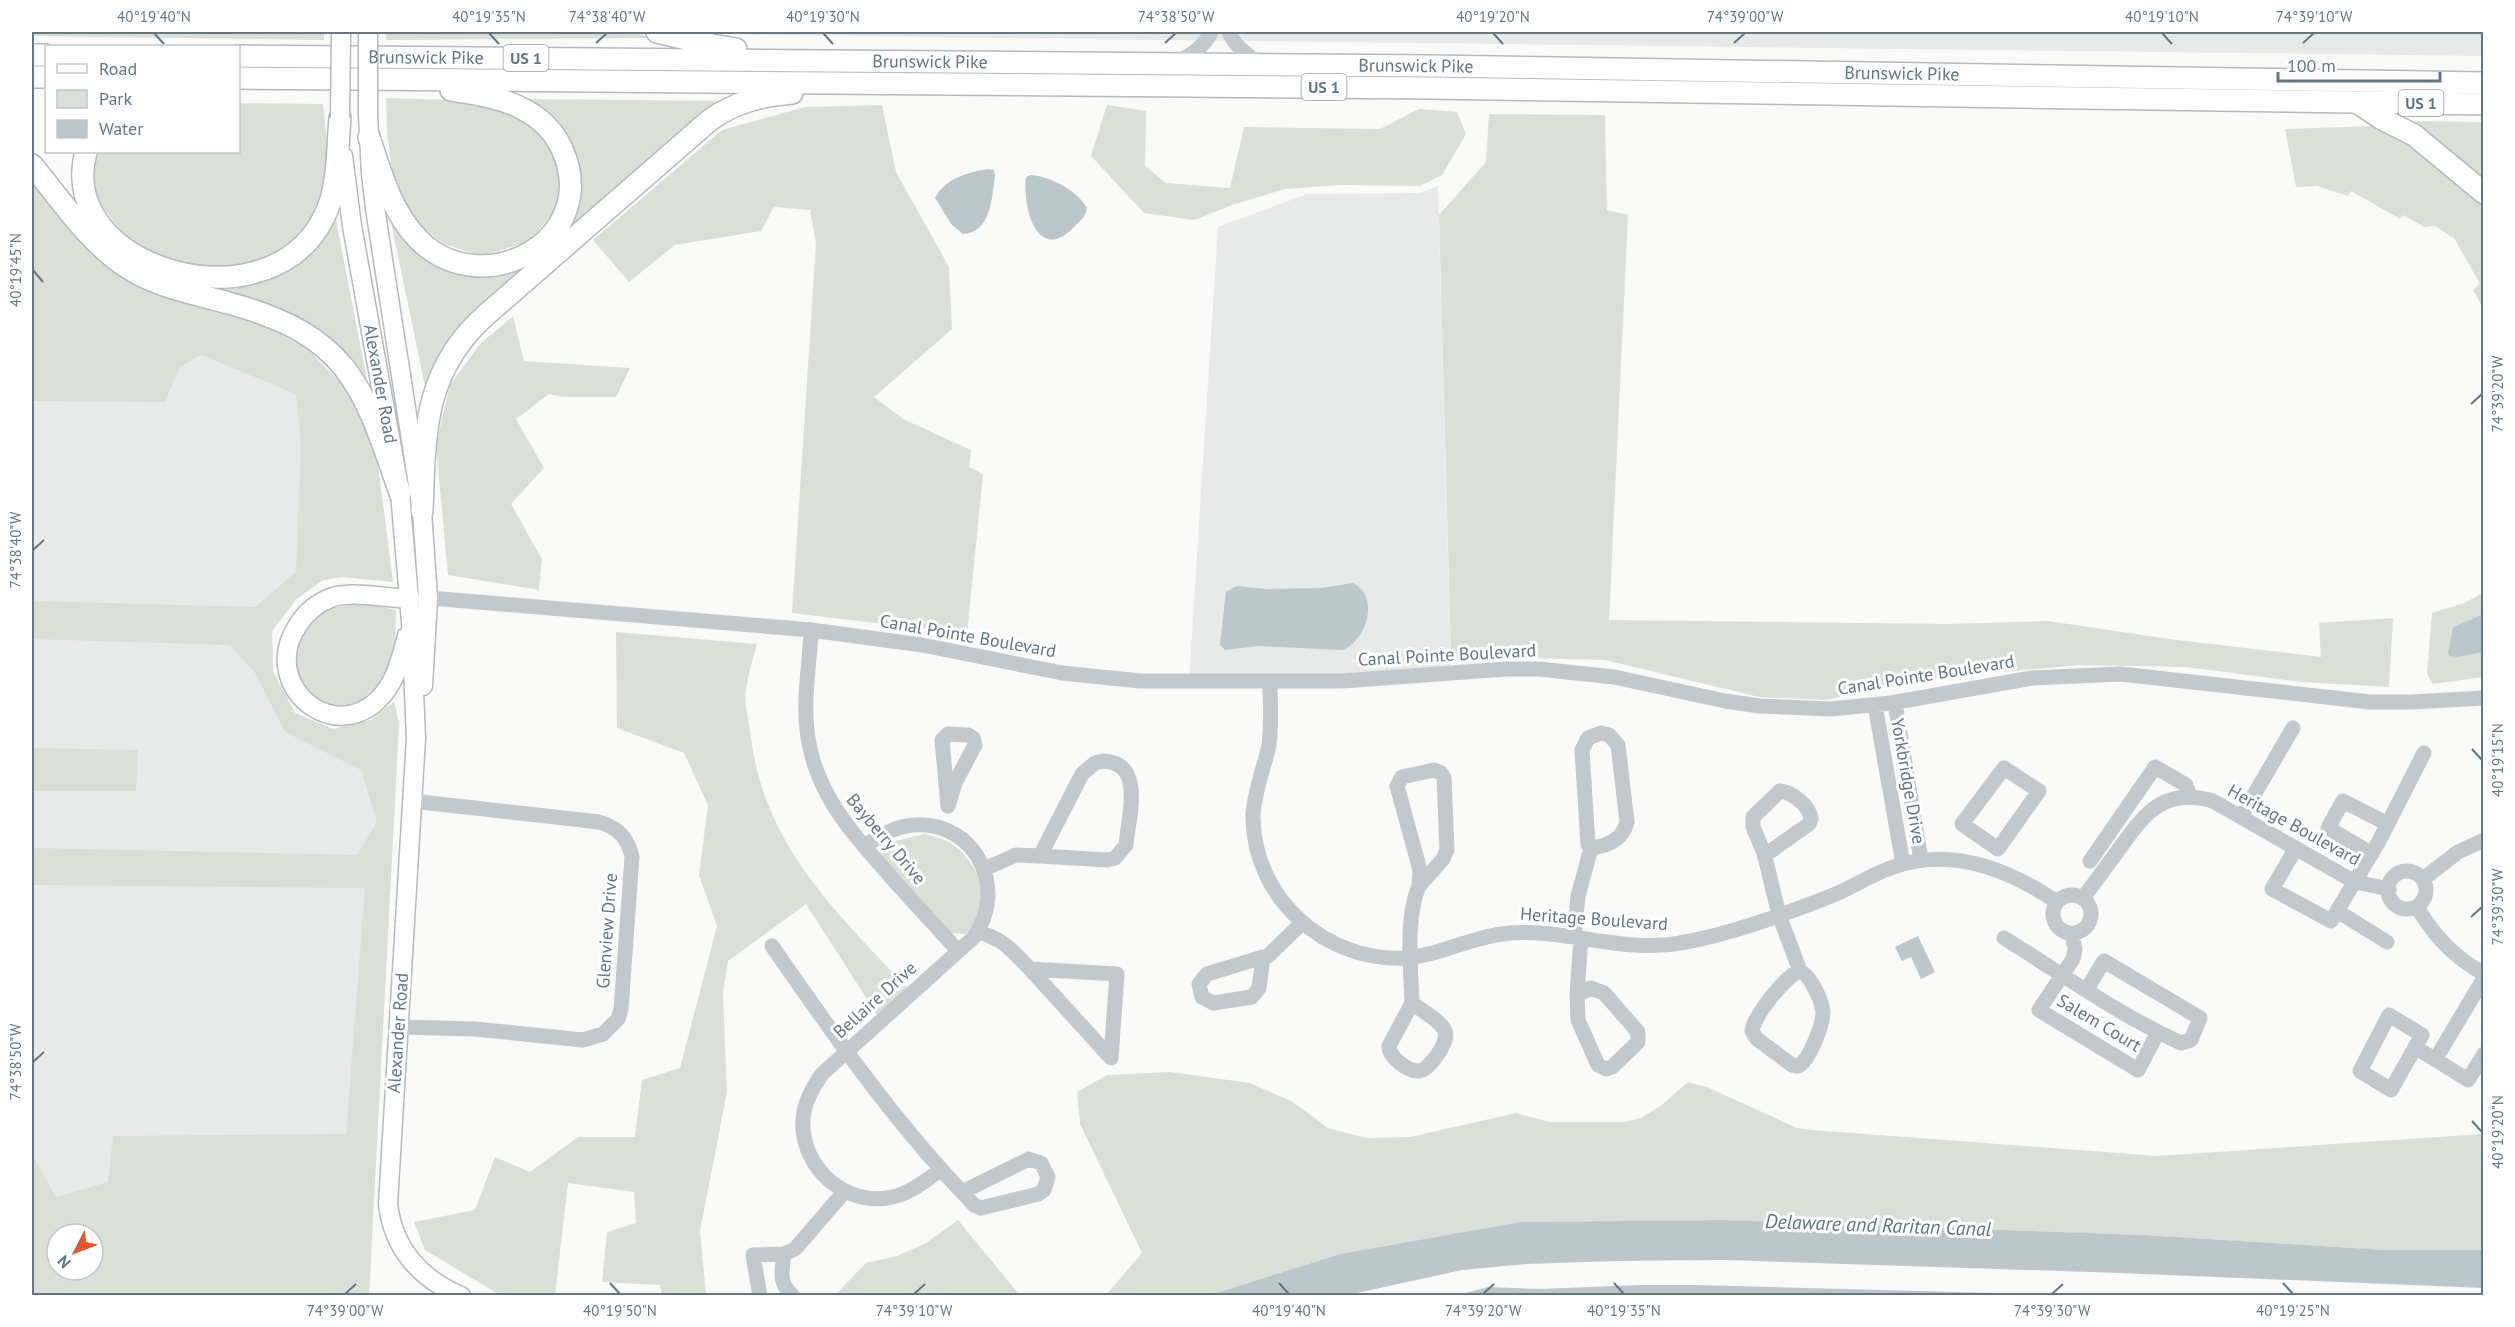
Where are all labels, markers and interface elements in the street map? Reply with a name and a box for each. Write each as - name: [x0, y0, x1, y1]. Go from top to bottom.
- text: 40°19'40"N: [117, 7, 191, 26]
- text: 40°19'35"N: [452, 7, 526, 26]
- text: 74°38'40"W: [569, 7, 646, 26]
- text: 40°19'30"N: [786, 7, 860, 26]
- text: 74°38'50"W: [1138, 7, 1215, 26]
- text: 40°19'20"N: [1456, 7, 1530, 26]
- text: 74°39'00"W: [1707, 7, 1784, 26]
- text: 40°19'10"N: [2125, 7, 2199, 26]
- text: 74°39'10"W: [2276, 7, 2353, 26]
- legend: [45, 45, 240, 153]
- street label: Brunswick Pike: [368, 45, 484, 69]
- road number: US 1: [504, 45, 548, 71]
- scale bar: [2278, 45, 2440, 83]
- street label: Brunswick Pike: [872, 49, 988, 73]
- street label: Brunswick Pike: [1358, 53, 1474, 78]
- text: 100 m: [2287, 54, 2336, 77]
- text: Road: [99, 57, 137, 80]
- street label: Brunswick Pike: [1844, 61, 1960, 86]
- road number: US 1: [1302, 74, 1346, 100]
- text: Park: [99, 87, 132, 110]
- road number: US 1: [2398, 90, 2444, 116]
- text: Water: [99, 117, 143, 140]
- text: 40°19'45"N: [6, 233, 25, 307]
- street label: Alexander Road: [359, 322, 403, 445]
- text: 74°39'20"W: [2488, 355, 2507, 432]
- text: 74°38'40"W: [6, 511, 25, 588]
- street label: Canal Pointe Boulevard: [878, 609, 1058, 662]
- street label: Canal Pointe Boulevard: [1357, 638, 1537, 671]
- street label: Canal Pointe Boulevard: [1836, 649, 2016, 700]
- street label: Yorkbridge Drive: [1886, 716, 1931, 846]
- text: 40°19'15"N: [2488, 723, 2507, 797]
- street label: Heritage Boulevard: [2224, 779, 2365, 871]
- street label: Bayberry Drive: [842, 788, 931, 889]
- text: 74°39'30"W: [2488, 868, 2507, 945]
- street label: Glenview Drive: [591, 872, 622, 989]
- street label: Heritage Boulevard: [1519, 902, 1669, 935]
- street label: Bellaire Drive: [828, 956, 921, 1043]
- street label: Alexander Road: [382, 972, 413, 1094]
- street label: Salem Court: [2053, 988, 2146, 1057]
- text: 74°38'50"W: [6, 1023, 25, 1100]
- text: 40°19'20"N: [2488, 1095, 2507, 1169]
- water label: Delaware and Raritan Canal: [1764, 1208, 1992, 1242]
- north arrow: [45, 1222, 105, 1282]
- text: N: [53, 1251, 75, 1273]
- text: 74°39'00"W: [307, 1301, 384, 1320]
- text: 40°19'50"N: [583, 1301, 657, 1320]
- text: 74°39'10"W: [876, 1301, 953, 1320]
- text: 40°19'40"N: [1252, 1301, 1326, 1320]
- text: 74°39'20"W: [1445, 1301, 1522, 1320]
- text: 40°19'35"N: [1587, 1301, 1661, 1320]
- text: 74°39'30"W: [2014, 1301, 2091, 1320]
- text: 40°19'25"N: [2256, 1301, 2330, 1320]

